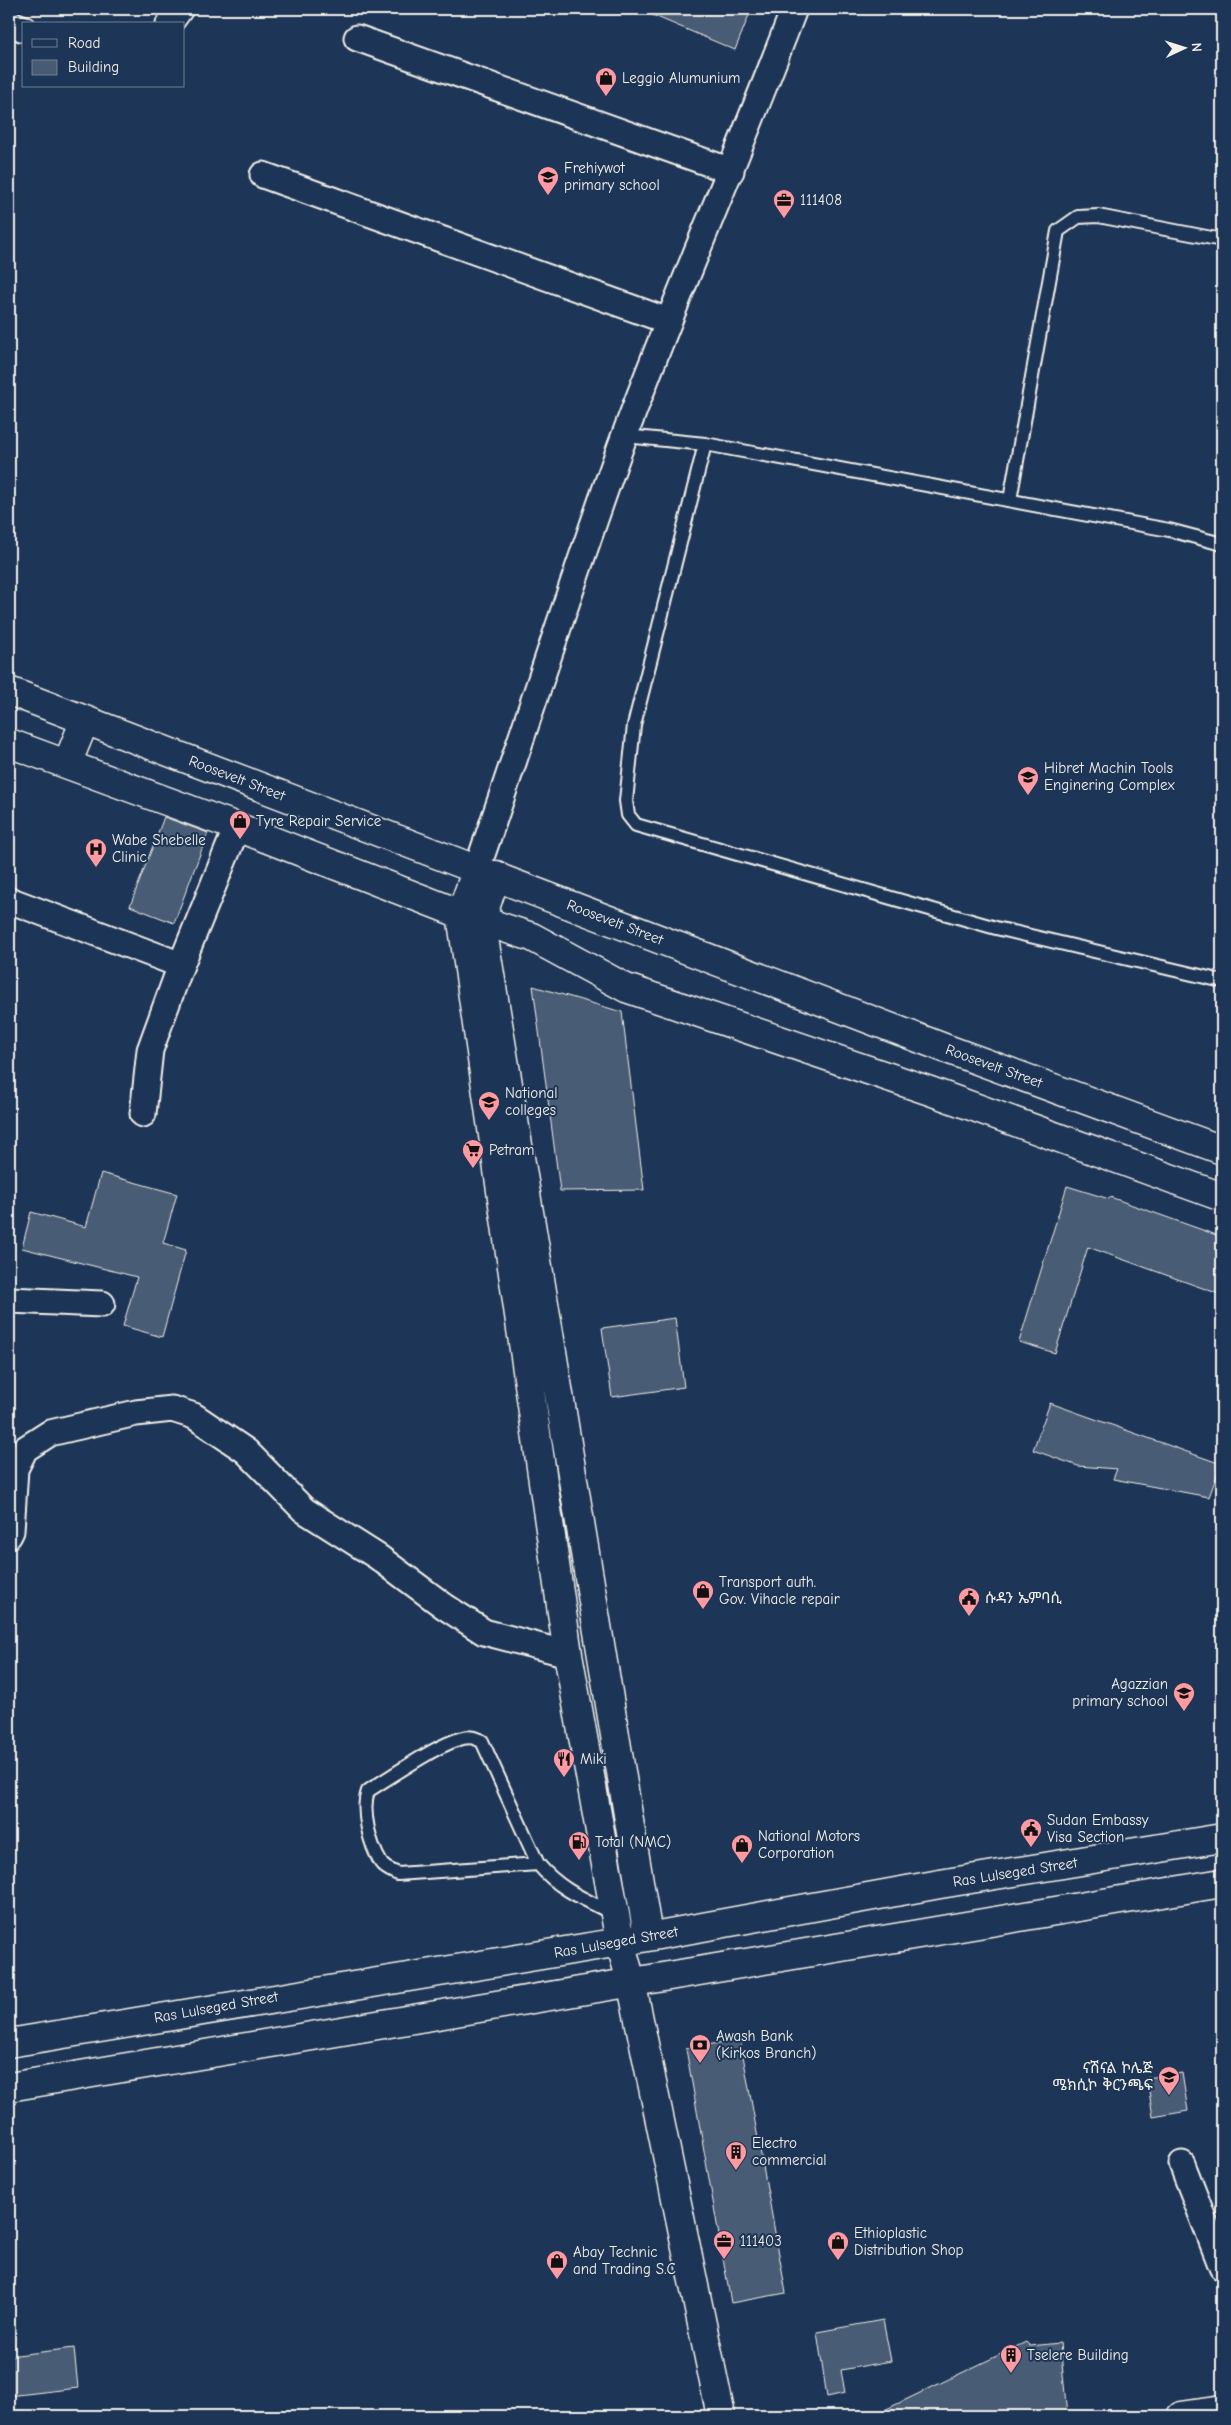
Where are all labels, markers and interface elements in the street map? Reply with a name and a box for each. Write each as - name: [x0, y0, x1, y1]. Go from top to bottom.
- legend: [22, 22, 185, 88]
- north arrow: [1158, 22, 1208, 72]
- text: Road: [68, 34, 100, 52]
- text: N: [1188, 42, 1205, 52]
- text: Building: [68, 58, 119, 76]
- shop icon: Leggio Alumunium: [594, 66, 618, 97]
- place label: Leggio Alumunium: [622, 69, 741, 87]
- place label: Frehiywot primary school: [564, 159, 660, 194]
- school or university icon: Frehiywot primary school: [536, 165, 560, 196]
- office icon: 111408: [772, 188, 796, 219]
- place label: 111408: [800, 191, 842, 209]
- street label: Roosevelt Street: [186, 751, 288, 805]
- place label: Hibret Machin Tools Enginering Complex: [1044, 759, 1175, 794]
- school or university icon: Hibret Machin Tools Enginering Complex: [1016, 765, 1040, 796]
- shop icon: Tyre Repair Service: [228, 809, 252, 840]
- place label: Tyre Repair Service: [256, 812, 382, 830]
- place label: Wabe Shebelle Clinic: [112, 831, 206, 866]
- hospital icon: Wabe Shebelle Clinic: [84, 837, 108, 868]
- street label: Roosevelt Street: [564, 895, 666, 949]
- street label: Roosevelt Street: [943, 1040, 1046, 1092]
- place label: National colleges: [505, 1084, 558, 1119]
- school or university icon: National colleges: [477, 1090, 501, 1121]
- supermarket icon: Petram: [461, 1138, 485, 1169]
- place label: Petram: [489, 1141, 534, 1159]
- place label: Transport auth. Gov. Vihacle repair: [719, 1573, 840, 1608]
- shop icon: Transport auth. Gov. Vihacle repair: [691, 1579, 715, 1610]
- public building icon: ሱዳን ኤምባሲ: [957, 1586, 981, 1617]
- place label: ሱዳን ኤምባሲ: [985, 1589, 1062, 1607]
- place label: Agazzian primary school: [1072, 1675, 1168, 1710]
- school or university icon: Agazzian primary school: [1172, 1681, 1196, 1712]
- restaurant icon: Miki: [552, 1747, 576, 1778]
- place label: Miki: [580, 1750, 607, 1768]
- place label: Sudan Embassy Visa Section: [1047, 1811, 1149, 1846]
- public building icon: Sudan Embassy Visa Section: [1019, 1817, 1043, 1848]
- place label: National Motors Corporation: [758, 1827, 860, 1862]
- fuel station icon: Total (NMC): [567, 1830, 591, 1861]
- place label: Total (NMC): [595, 1833, 671, 1851]
- shop icon: National Motors Corporation: [730, 1833, 754, 1864]
- street label: Ras Lulseged Street: [952, 1853, 1079, 1891]
- street label: Ras Lulseged Street: [553, 1922, 680, 1962]
- street label: Ras Lulseged Street: [153, 1987, 280, 2027]
- place label: Awash Bank (Kirkos Branch): [716, 2027, 816, 2062]
- bank icon: Awash Bank (Kirkos Branch): [688, 2033, 712, 2064]
- place label: ናሽናል ኮሌጅ ሜክሲኮ ቅርንጫፍ: [1053, 2059, 1154, 2094]
- school or university icon: ናሽናል ኮሌጅ ሜክሲኮ ቅርንጫፍ: [1157, 2065, 1181, 2096]
- place label: Electro commercial: [752, 2134, 827, 2169]
- building icon: Electro commercial: [724, 2140, 748, 2171]
- place label: Ethioplastic Distribution Shop: [854, 2224, 964, 2259]
- office icon: 111403: [712, 2229, 736, 2260]
- shop icon: Ethioplastic Distribution Shop: [826, 2230, 850, 2261]
- place label: 111403: [740, 2232, 782, 2250]
- place label: Abay Technic and Trading S.C: [573, 2243, 676, 2278]
- shop icon: Abay Technic and Trading S.C: [545, 2249, 569, 2280]
- building icon: Tselere Building: [999, 2343, 1023, 2374]
- place label: Tselere Building: [1027, 2346, 1129, 2364]

